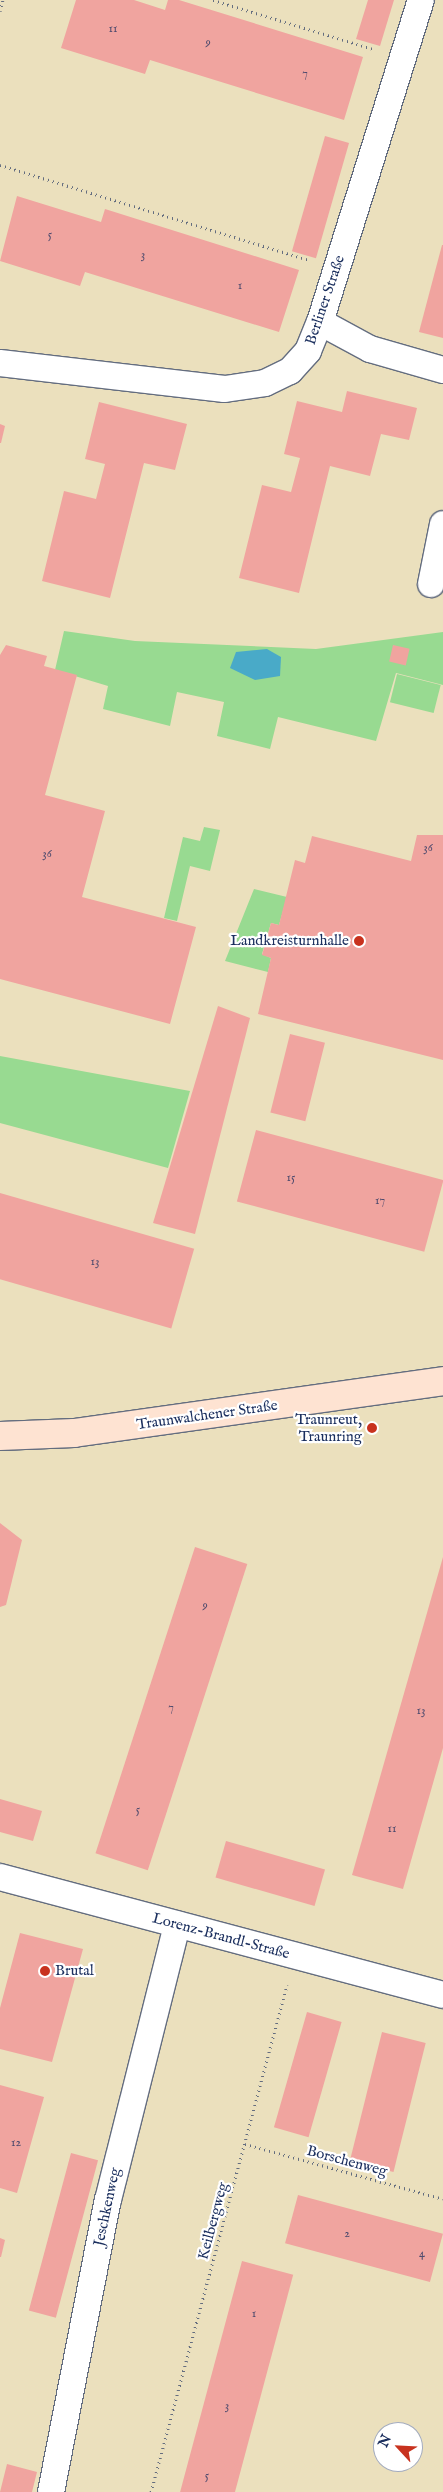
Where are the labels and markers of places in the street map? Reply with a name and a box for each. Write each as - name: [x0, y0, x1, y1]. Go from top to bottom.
- place label: Landkreisturnhalle: [230, 932, 349, 950]
- marker: Landkreisturnhalle: [353, 935, 365, 947]
- place label: Traunreut, Traunring: [295, 1410, 362, 1445]
- marker: Traunreut, Traunring: [366, 1422, 378, 1434]
- place label: Brutal: [55, 1962, 94, 1980]
- marker: Brutal: [39, 1965, 51, 1977]

